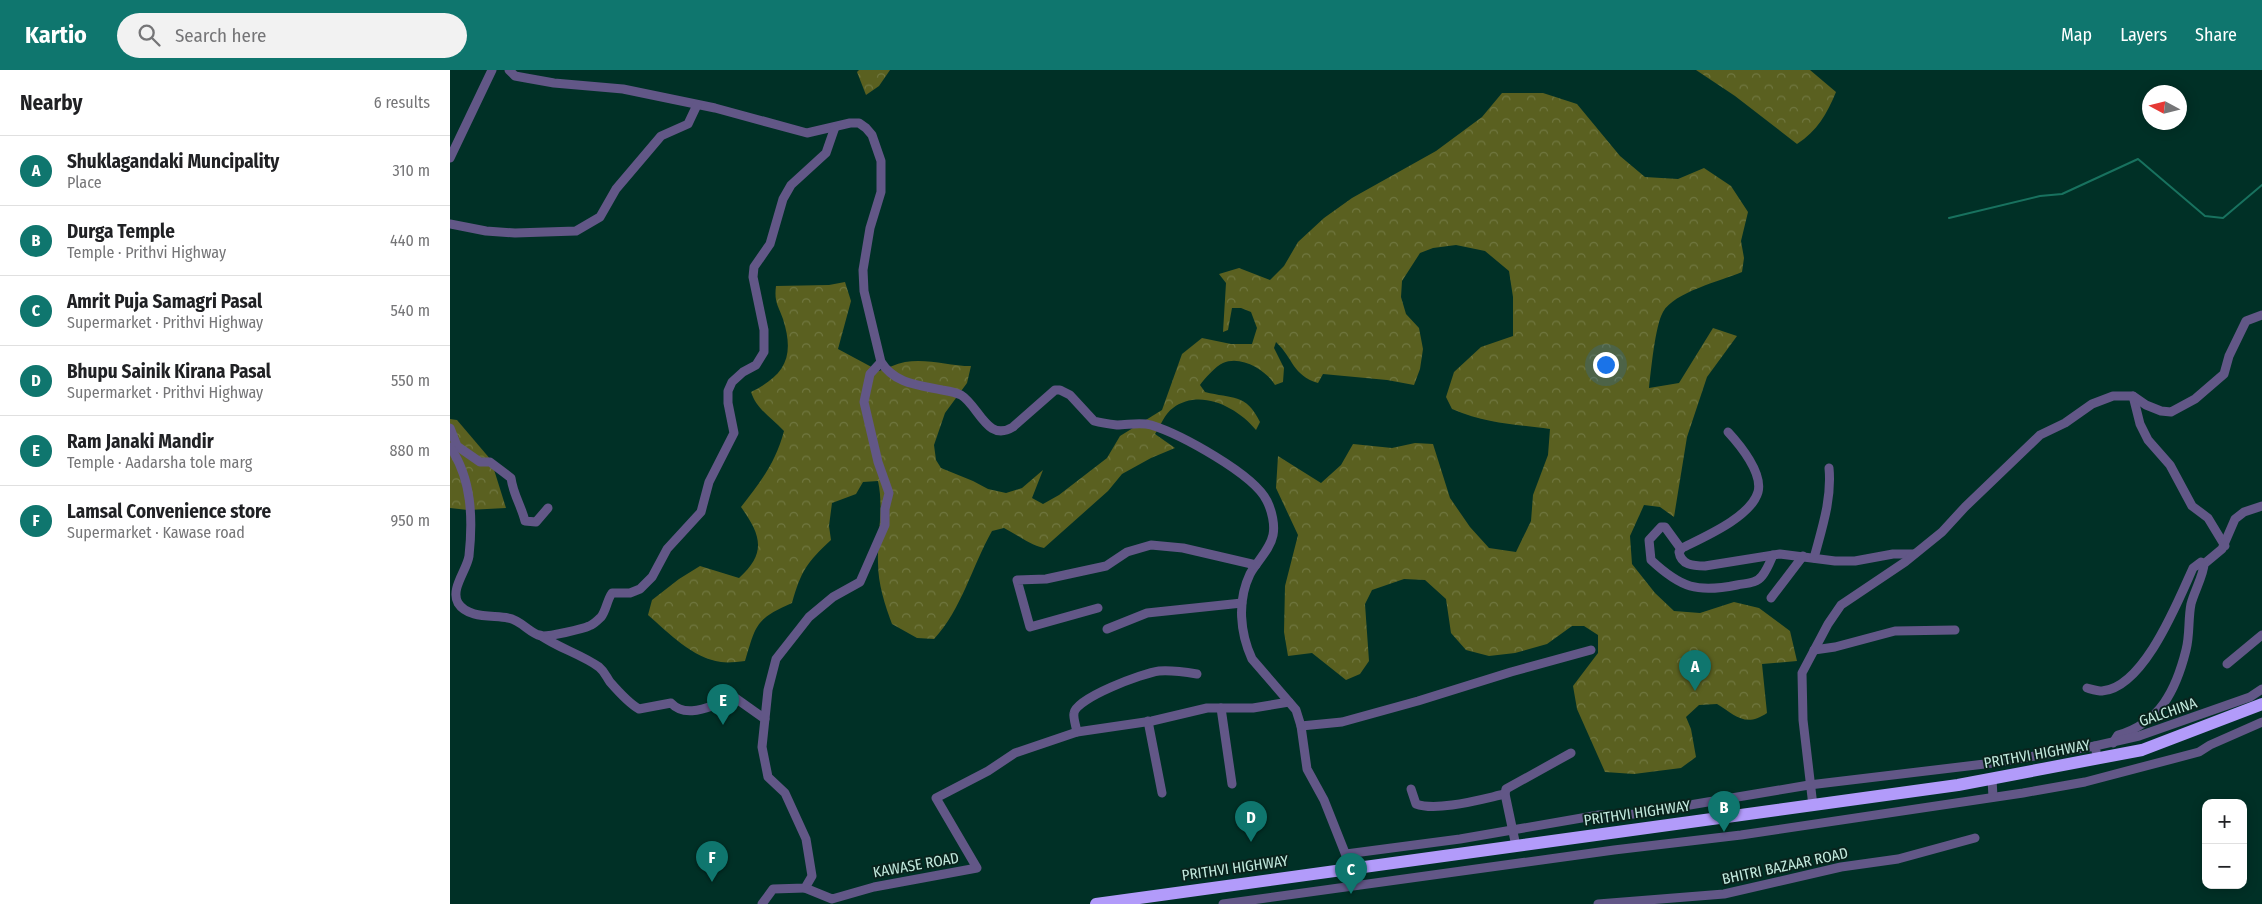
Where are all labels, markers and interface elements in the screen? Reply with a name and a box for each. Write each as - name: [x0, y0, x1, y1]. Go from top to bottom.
- search box: [117, 13, 467, 58]
- text: Kartio: [25, 21, 87, 49]
- icon: search: [135, 21, 163, 49]
- text: Search here: [175, 24, 266, 47]
- text: Map: [2061, 24, 2092, 46]
- text: Layers: [2120, 24, 2167, 46]
- text: Share: [2195, 24, 2237, 46]
- north arrow: [2142, 85, 2187, 130]
- text: Nearby: [20, 90, 82, 116]
- text: 6 results: [374, 93, 430, 112]
- text: Shuklagandaki Muncipality: [67, 150, 279, 173]
- text: A: [32, 161, 40, 180]
- text: 310 m: [393, 161, 430, 180]
- text: Place: [67, 173, 102, 192]
- text: Durga Temple: [67, 220, 175, 243]
- text: B: [32, 231, 40, 250]
- text: 440 m: [390, 231, 430, 250]
- text: Temple · Prithvi Highway: [67, 243, 226, 262]
- text: Amrit Puja Samagri Pasal: [67, 290, 262, 313]
- text: C: [32, 301, 40, 320]
- text: 540 m: [391, 301, 430, 320]
- text: Supermarket · Prithvi Highway: [67, 313, 263, 332]
- your location: [1593, 352, 1619, 378]
- text: Bhupu Sainik Kirana Pasal: [67, 360, 271, 383]
- text: D: [31, 371, 41, 390]
- text: 550 m: [391, 371, 430, 390]
- text: Supermarket · Prithvi Highway: [67, 383, 263, 402]
- text: Ram Janaki Mandir: [67, 430, 214, 453]
- text: E: [32, 441, 40, 460]
- text: 880 m: [390, 441, 430, 460]
- text: Temple · Aadarsha tole marg: [67, 453, 252, 472]
- text: Lamsal Convenience store: [67, 500, 271, 523]
- text: F: [32, 511, 40, 530]
- text: 950 m: [390, 511, 430, 530]
- text: Supermarket · Kawase road: [67, 523, 245, 542]
- pin: A: [1679, 650, 1711, 691]
- pin: E: [707, 684, 739, 725]
- street label: GALCHINA: [2137, 694, 2199, 730]
- street label: PRITHVI HIGHWAY: [1982, 736, 2092, 772]
- pin: B: [1708, 791, 1740, 832]
- street label: PRITHVI HIGHWAY: [1582, 797, 1692, 829]
- map controls: [2202, 799, 2247, 889]
- button: +: [2202, 799, 2247, 844]
- pin: D: [1235, 801, 1267, 842]
- pin: F: [696, 841, 728, 882]
- street label: BHITRI BAZAAR ROAD: [1720, 844, 1850, 888]
- button: −: [2202, 844, 2247, 889]
- street label: KAWASE ROAD: [872, 849, 960, 881]
- street label: PRITHVI HIGHWAY: [1180, 852, 1290, 884]
- pin: C: [1335, 853, 1367, 894]

